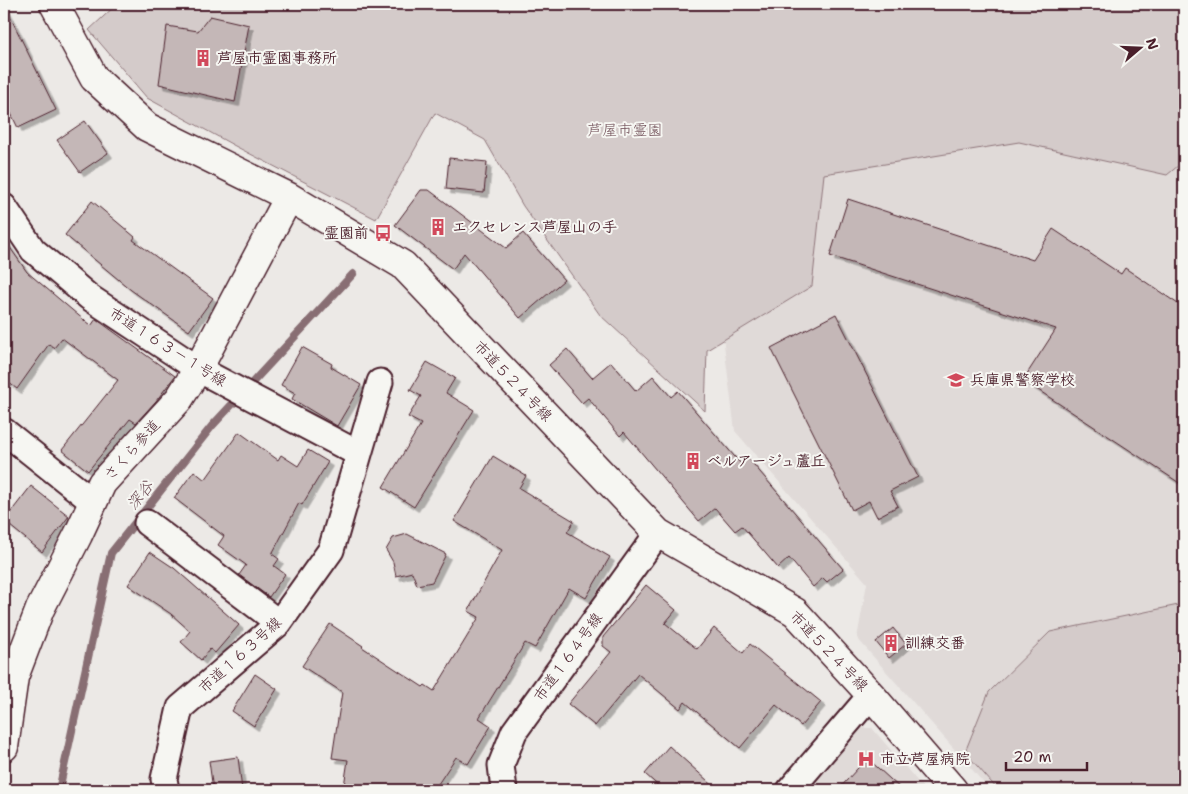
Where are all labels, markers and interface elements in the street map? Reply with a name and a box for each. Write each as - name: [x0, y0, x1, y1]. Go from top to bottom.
- north arrow: [1116, 22, 1166, 72]
- text: N: [1142, 36, 1163, 52]
- building icon: 芦屋市霊園事務所: [193, 48, 213, 68]
- place label: 芦屋市霊園事務所: [217, 48, 337, 68]
- park label: 芦屋市霊園: [587, 120, 663, 140]
- building icon: エクセレンス芦屋山の手: [428, 217, 448, 237]
- place label: エクセレンス芦屋山の手: [452, 217, 617, 237]
- place label: 霊園前: [324, 223, 369, 243]
- bus stop icon: 霊園前: [373, 223, 393, 243]
- street label: 市道１６３－１号線: [105, 303, 231, 391]
- street label: 市道５２４号線: [469, 336, 557, 426]
- school or university icon: 兵庫県警察学校: [946, 370, 966, 390]
- place label: 兵庫県警察学校: [970, 370, 1075, 390]
- street label: さくら参道: [99, 415, 165, 485]
- building icon: ベルアージュ蘆丘: [683, 451, 703, 471]
- place label: ベルアージュ蘆丘: [707, 451, 826, 471]
- water label: 深谷: [122, 475, 159, 514]
- street label: 市道５２４号線: [785, 606, 873, 696]
- street label: 市道１６４号線: [529, 609, 607, 705]
- street label: 市道１６３号線: [194, 612, 286, 698]
- building icon: 訓練交番: [881, 633, 901, 653]
- place label: 訓練交番: [905, 633, 965, 653]
- scale bar: [1006, 739, 1087, 771]
- text: 20 m: [1013, 747, 1052, 767]
- hospital icon: 市立芦屋病院: [856, 749, 876, 769]
- place label: 市立芦屋病院: [880, 749, 970, 769]

